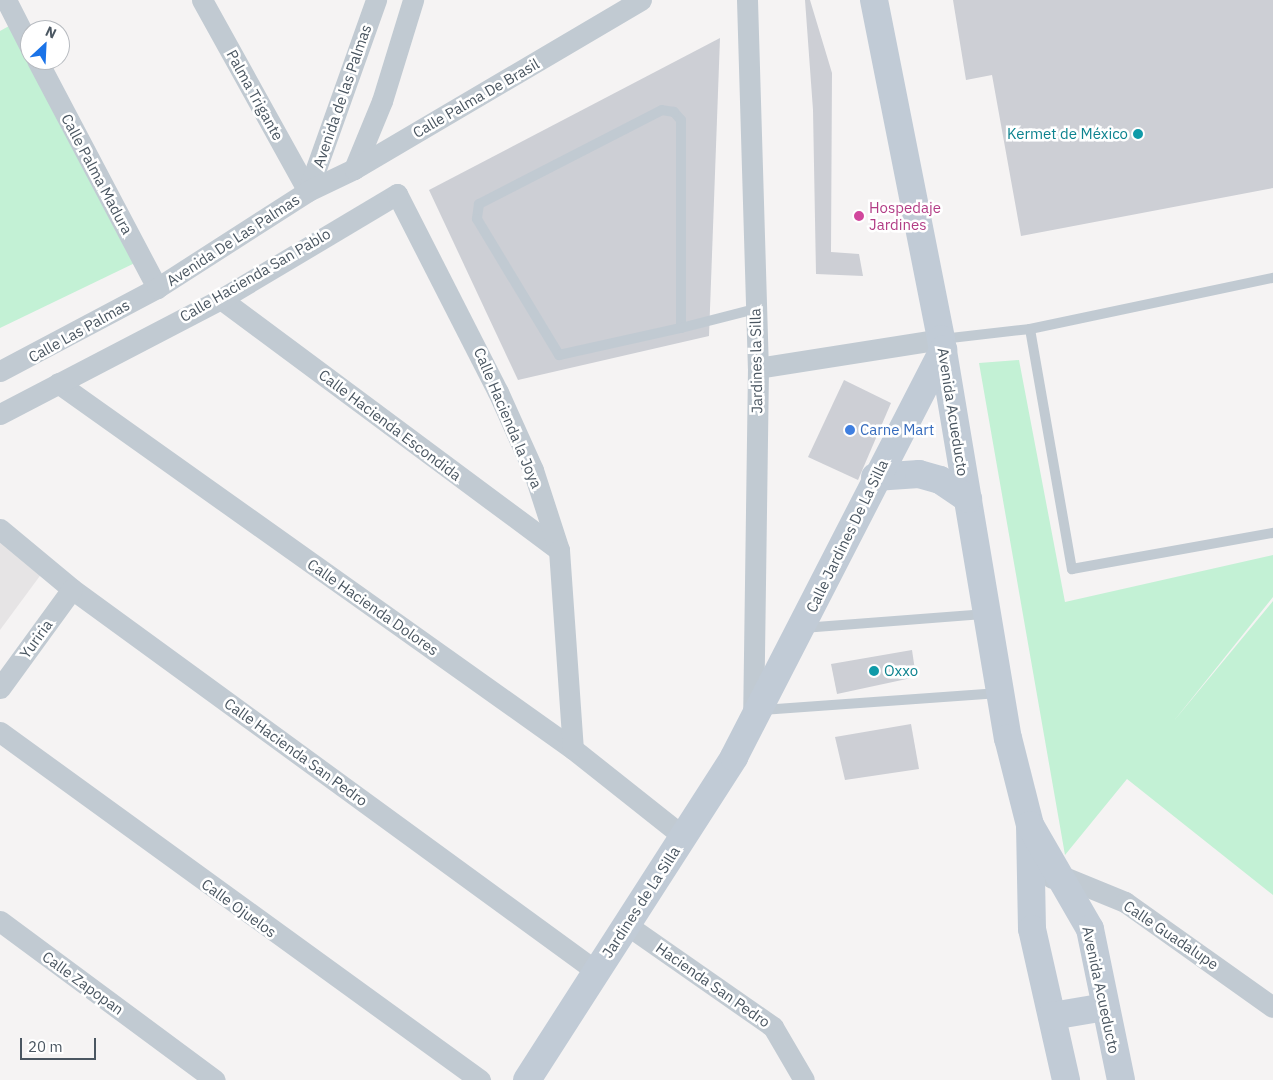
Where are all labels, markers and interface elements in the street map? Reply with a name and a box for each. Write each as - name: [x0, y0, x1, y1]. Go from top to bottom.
- north arrow: [20, 20, 70, 70]
- text: N: [43, 22, 59, 43]
- street label: Avenida de las Palmas: [309, 22, 375, 170]
- street label: Palma Trigante: [223, 47, 287, 143]
- street label: Calle Palma De Brasil: [410, 54, 542, 142]
- street label: Calle Palma Madura: [58, 111, 136, 237]
- place label: Kermet de México: [1007, 125, 1128, 143]
- marker: Kermet de México: [1132, 128, 1144, 140]
- street label: Avenida De Las Palmas: [163, 190, 303, 290]
- place label: Hospedaje Jardines: [869, 198, 941, 233]
- marker: Hospedaje Jardines: [853, 210, 865, 222]
- street label: Calle Hacienda San Pablo: [176, 224, 334, 326]
- street label: Calle Las Palmas: [25, 296, 133, 366]
- street label: Jardines la Silla: [746, 308, 766, 414]
- street label: Calle Hacienda la Joya: [470, 345, 546, 491]
- street label: Avenida Acueducto: [934, 347, 972, 477]
- street label: Calle Hacienda Escondida: [315, 366, 465, 484]
- place label: Carne Mart: [860, 421, 934, 439]
- marker: Carne Mart: [844, 424, 856, 436]
- street label: Calle Jardines De La Silla: [802, 457, 892, 615]
- street label: Calle Hacienda Dolores: [304, 555, 442, 659]
- street label: Yuriria: [16, 616, 56, 662]
- place label: Oxxo: [884, 662, 918, 680]
- marker: Oxxo: [868, 665, 880, 677]
- street label: Calle Hacienda San Pedro: [221, 694, 371, 810]
- street label: Jardines de La Silla: [598, 843, 684, 961]
- street label: Calle Ojuelos: [198, 875, 280, 941]
- street label: Calle Guadalupe: [1120, 897, 1222, 973]
- street label: Avenida Acueducto: [1079, 925, 1123, 1055]
- street label: Hacienda San Pedro: [652, 939, 774, 1031]
- street label: Calle Zapopan: [39, 947, 127, 1019]
- scale bar: [22, 1028, 99, 1060]
- text: 20 m: [28, 1037, 63, 1056]

